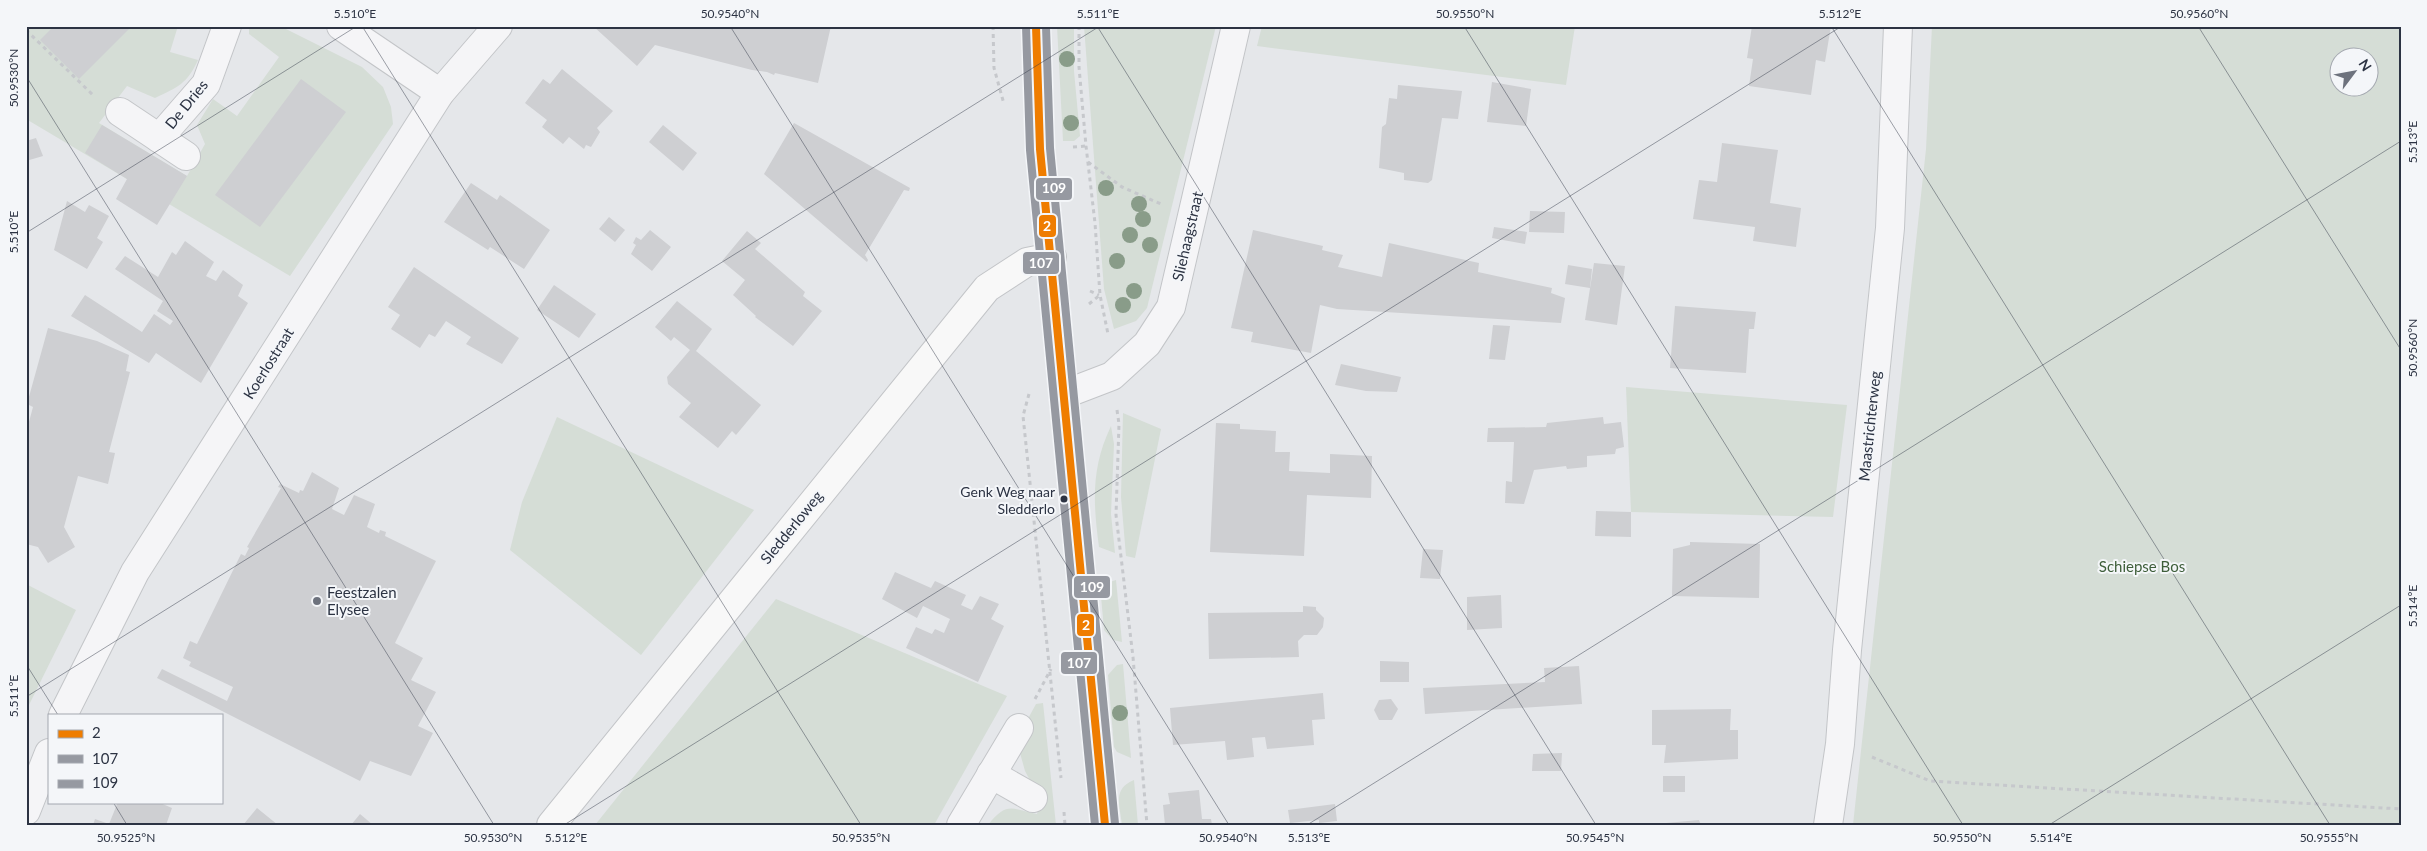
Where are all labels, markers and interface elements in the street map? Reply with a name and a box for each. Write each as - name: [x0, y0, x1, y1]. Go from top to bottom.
- text: 5.510°E: [334, 6, 376, 21]
- text: 50.9540°N: [701, 6, 759, 21]
- text: 5.511°E: [1077, 6, 1119, 21]
- text: 50.9550°N: [1436, 6, 1494, 21]
- text: 5.512°E: [1819, 6, 1861, 21]
- text: 50.9560°N: [2170, 6, 2228, 21]
- north arrow: [2330, 48, 2380, 98]
- text: 50.9530°N: [6, 49, 21, 107]
- text: N: [2355, 56, 2376, 74]
- street label: De Dries: [161, 76, 211, 132]
- text: 5.513°E: [2405, 121, 2420, 163]
- line badge: 109: [1035, 177, 1073, 201]
- text: 109: [1042, 179, 1066, 196]
- street label: Sliehaagstraat: [1168, 189, 1206, 283]
- text: 5.510°E: [6, 211, 21, 253]
- line badge: 2: [1038, 214, 1057, 238]
- text: 2: [1043, 217, 1051, 234]
- line badge: 107: [1022, 251, 1060, 275]
- text: 107: [1029, 254, 1053, 271]
- text: 50.9560°N: [2405, 319, 2420, 377]
- street label: Koerlostraat: [239, 323, 297, 402]
- street label: Maastrichterweg: [1854, 370, 1884, 482]
- place label: Genk Weg naar Sledderlo: [960, 483, 1055, 517]
- street label: Sledderloweg: [756, 487, 826, 567]
- marker: Genk Weg naar Sledderlo: [1059, 494, 1069, 504]
- park label: Schiepse Bos: [2099, 557, 2185, 575]
- line badge: 109: [1073, 575, 1111, 599]
- text: 109: [1080, 578, 1104, 595]
- place label: Feestzalen Elysee: [327, 583, 397, 618]
- text: 5.514°E: [2405, 585, 2420, 627]
- marker: Feestzalen Elysee: [311, 595, 323, 607]
- line badge: 2: [1076, 613, 1095, 637]
- text: 2: [1082, 616, 1090, 633]
- line badge: 107: [1060, 651, 1098, 675]
- text: 107: [1067, 654, 1091, 671]
- text: 5.511°E: [6, 675, 21, 717]
- legend: [48, 714, 222, 804]
- text: 2: [92, 723, 101, 741]
- text: 107: [92, 749, 118, 767]
- text: 109: [92, 773, 118, 791]
- text: 50.9525°N: [97, 830, 155, 845]
- text: 50.9530°N: [464, 830, 522, 845]
- text: 5.512°E: [545, 830, 587, 845]
- text: 50.9535°N: [832, 830, 890, 845]
- text: 50.9540°N: [1199, 830, 1257, 845]
- text: 5.513°E: [1288, 830, 1330, 845]
- text: 50.9545°N: [1566, 830, 1624, 845]
- text: 50.9550°N: [1933, 830, 1991, 845]
- text: 5.514°E: [2030, 830, 2072, 845]
- text: 50.9555°N: [2300, 830, 2358, 845]

